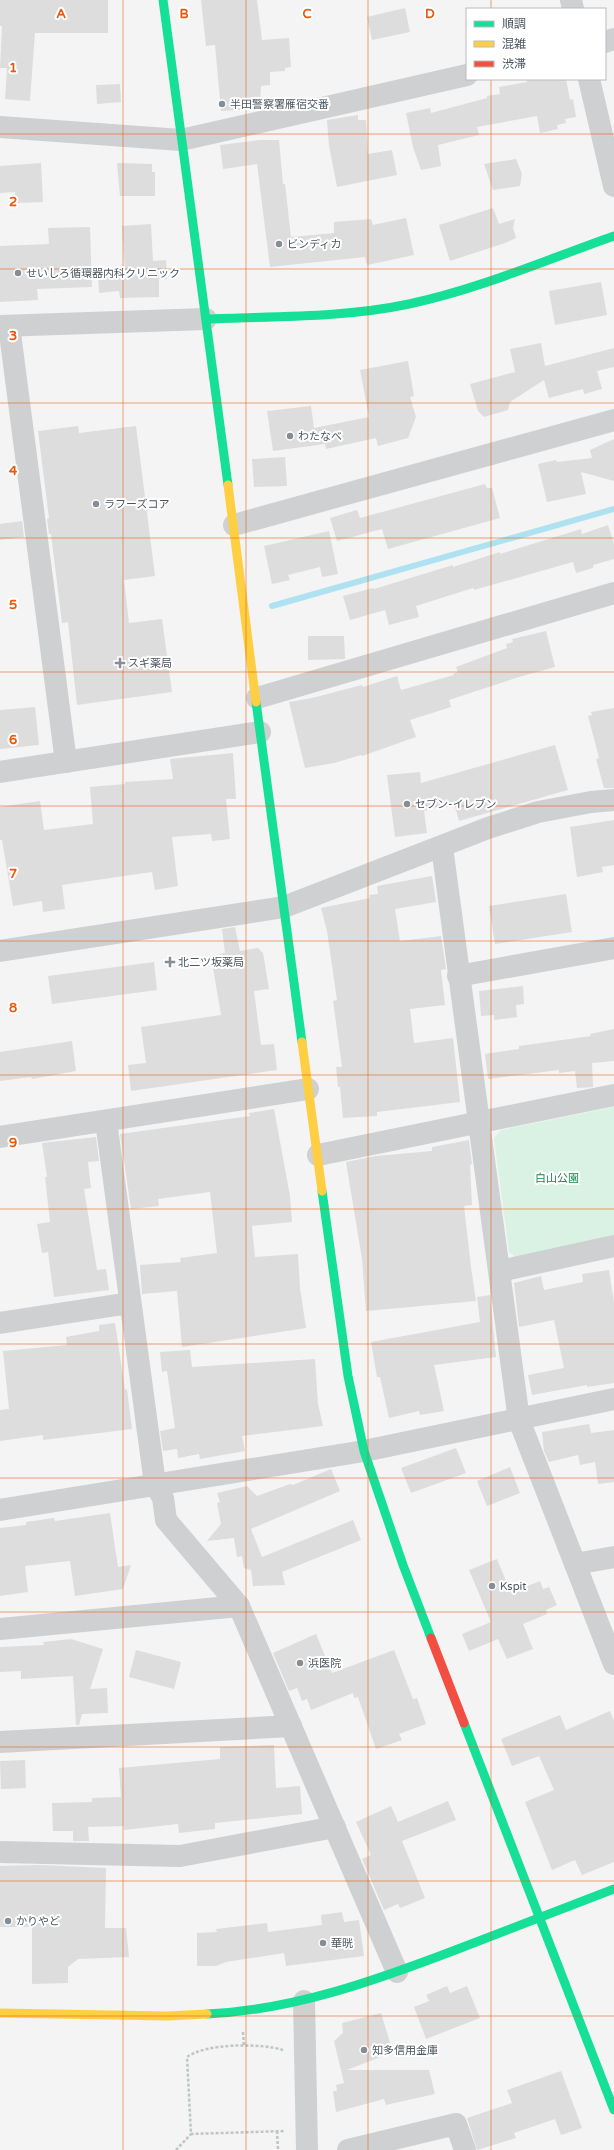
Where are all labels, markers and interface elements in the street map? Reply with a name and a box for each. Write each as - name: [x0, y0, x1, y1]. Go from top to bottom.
- text: A: [56, 6, 66, 22]
- text: B: [179, 6, 189, 22]
- text: C: [302, 6, 312, 22]
- text: D: [425, 6, 435, 22]
- legend: [466, 8, 606, 80]
- text: 順調: [502, 17, 526, 31]
- text: 混雑: [502, 37, 526, 51]
- text: 渋滞: [502, 57, 526, 71]
- text: 1: [9, 60, 17, 76]
- place label: 半田警察署雁宿交番: [230, 98, 329, 111]
- marker: 半田警察署雁宿交番: [217, 99, 227, 109]
- text: 2: [9, 194, 17, 210]
- place label: ビンディカ: [287, 238, 341, 251]
- marker: ビンディカ: [274, 239, 284, 249]
- place label: せいしろ循環器内科クリニック: [26, 267, 180, 280]
- marker: せいしろ循環器内科クリニック: [13, 268, 23, 278]
- text: 3: [9, 328, 17, 344]
- place label: わたなべ: [298, 430, 342, 443]
- marker: わたなべ: [285, 431, 295, 441]
- text: 4: [9, 463, 18, 479]
- place label: ラフーズコア: [104, 498, 169, 511]
- marker: ラフーズコア: [91, 499, 101, 509]
- text: 5: [9, 597, 17, 613]
- place label: スギ薬局: [128, 657, 172, 670]
- marker: スギ薬局: [115, 658, 125, 668]
- text: 6: [9, 732, 17, 748]
- place label: セブン-イレブン: [415, 798, 497, 811]
- marker: セブン-イレブン: [402, 799, 412, 809]
- text: 7: [9, 866, 17, 882]
- place label: 北二ツ坂薬局: [178, 956, 244, 969]
- marker: 北二ツ坂薬局: [165, 957, 175, 967]
- text: 8: [9, 1000, 17, 1016]
- text: 9: [9, 1135, 17, 1151]
- park label: 白山公園: [535, 1172, 579, 1185]
- place label: Kspit: [500, 1580, 527, 1593]
- marker: Kspit: [487, 1581, 497, 1591]
- place label: 浜医院: [308, 1657, 341, 1670]
- marker: 浜医院: [295, 1658, 305, 1668]
- place label: かりやど: [16, 1915, 60, 1928]
- marker: かりやど: [3, 1916, 13, 1926]
- place label: 華晄: [331, 1937, 353, 1950]
- marker: 華晄: [318, 1938, 328, 1948]
- place label: 知多信用金庫: [372, 2044, 438, 2057]
- marker: 知多信用金庫: [359, 2045, 369, 2055]

